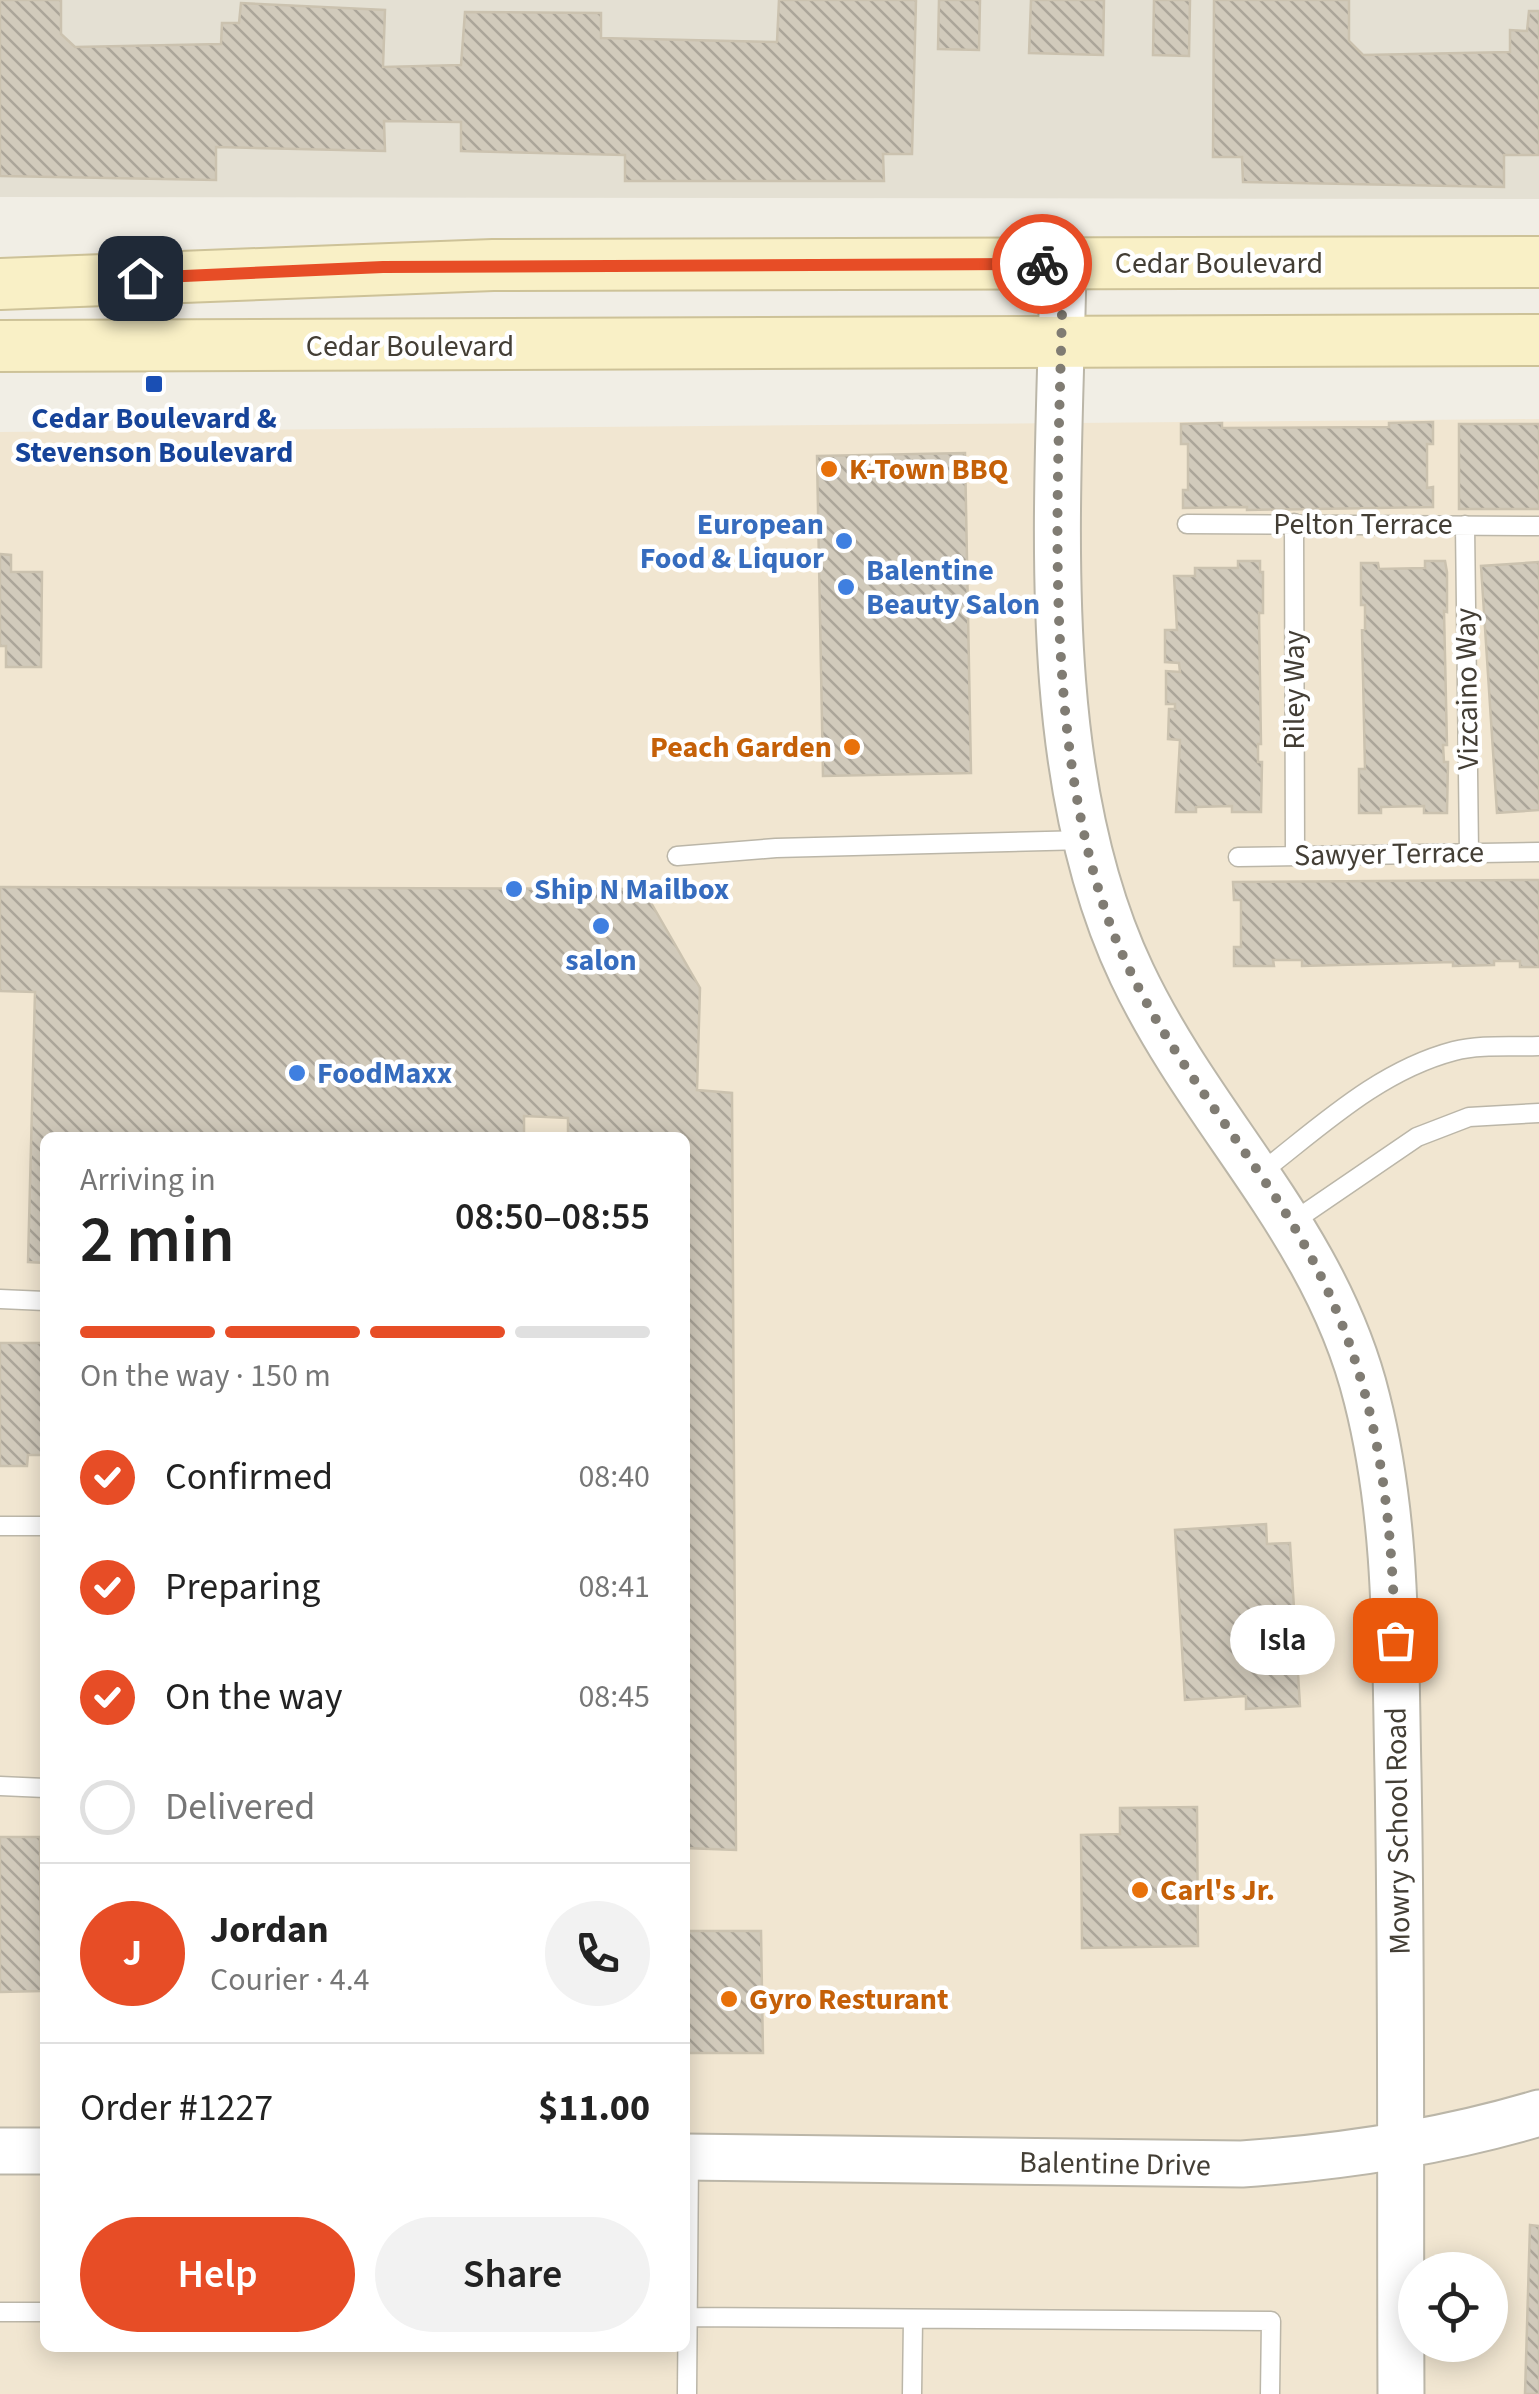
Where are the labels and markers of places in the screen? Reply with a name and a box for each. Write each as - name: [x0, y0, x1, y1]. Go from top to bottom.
- pin: [98, 236, 183, 321]
- marker: Cedar Boulevard & Stevenson Boulevard: [143, 373, 165, 395]
- place label: Cedar Boulevard & Stevenson Boulevard: [15, 397, 293, 474]
- place label: K-Town BBQ: [849, 448, 1009, 491]
- marker: K-Town BBQ: [818, 458, 840, 480]
- place label: European Food & Liquor: [640, 503, 824, 580]
- marker: European Food & Liquor: [833, 530, 855, 552]
- place label: Balentine Beauty Salon: [866, 549, 1040, 626]
- marker: Balentine Beauty Salon: [835, 576, 857, 598]
- place label: Peach Garden: [650, 726, 832, 769]
- marker: Peach Garden: [841, 736, 863, 758]
- place label: Ship N Mailbox: [534, 868, 729, 911]
- marker: Ship N Mailbox: [503, 878, 525, 900]
- marker: salon: [590, 915, 612, 937]
- place label: salon: [565, 939, 637, 982]
- place label: FoodMaxx: [317, 1052, 452, 1095]
- marker: FoodMaxx: [286, 1062, 308, 1084]
- pin: [1353, 1598, 1438, 1683]
- callout: Isla: [1230, 1605, 1335, 1675]
- place label: Carl's Jr.: [1160, 1869, 1275, 1912]
- marker: Carl's Jr.: [1129, 1879, 1151, 1901]
- place label: Gyro Resturant: [749, 1978, 949, 2021]
- marker: Gyro Resturant: [718, 1988, 740, 2010]

